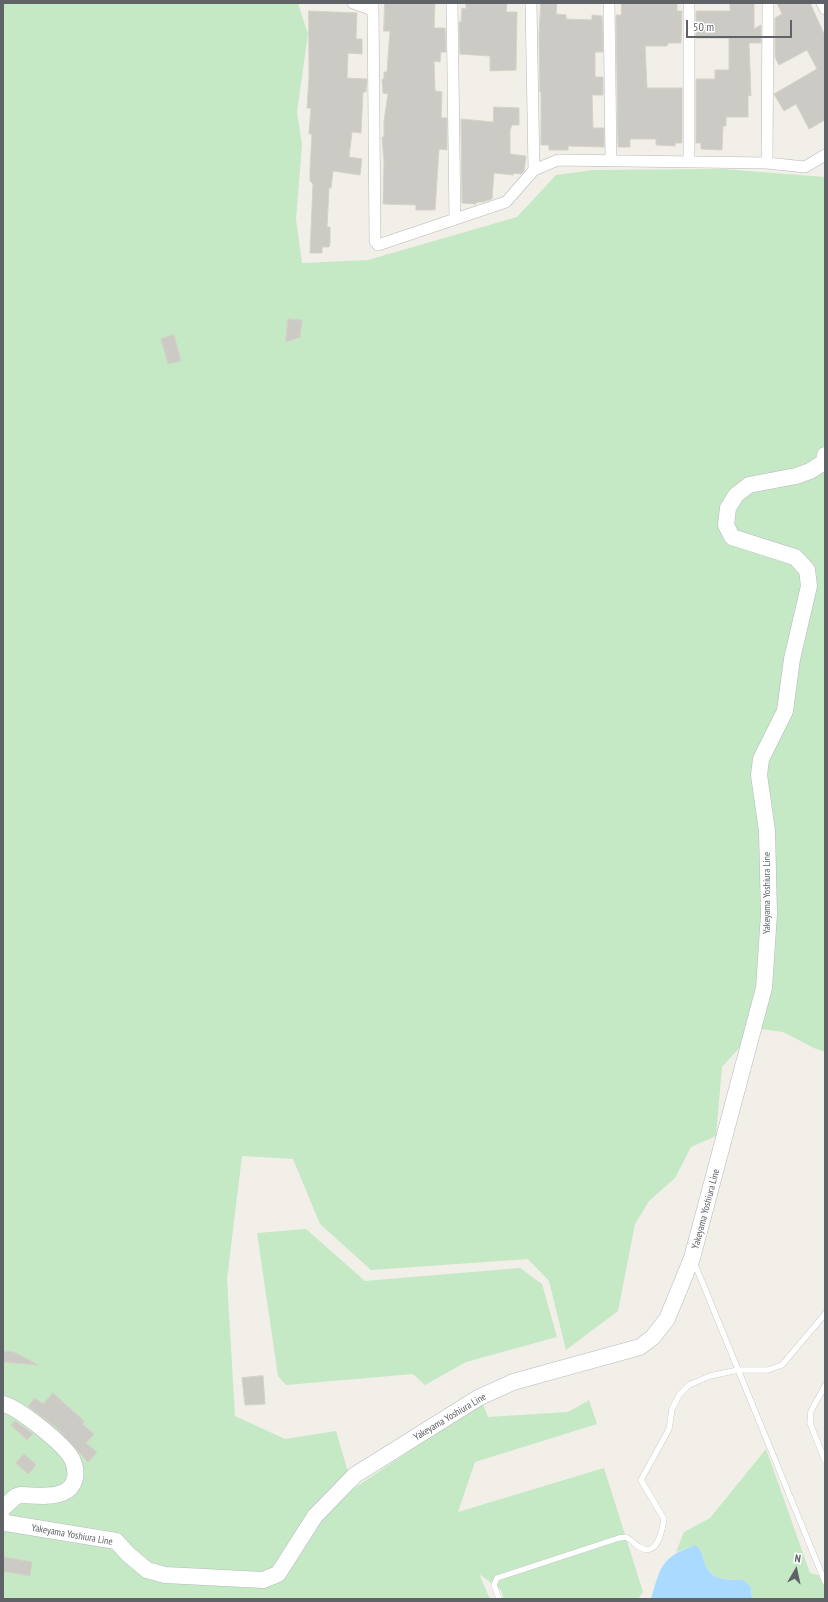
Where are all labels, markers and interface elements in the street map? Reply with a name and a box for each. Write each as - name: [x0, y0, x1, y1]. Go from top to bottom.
- scale bar: [688, 12, 794, 38]
- text: 50 m: [693, 19, 714, 34]
- street label: Yakeyama Yoshiura Line: [761, 852, 773, 934]
- street label: Yakeyama Yoshiura Line: [690, 1168, 722, 1250]
- street label: Yakeyama Yoshiura Line: [412, 1391, 488, 1443]
- street label: Yakeyama Yoshiura Line: [30, 1522, 114, 1548]
- north arrow: [776, 1550, 816, 1590]
- text: N: [794, 1551, 802, 1566]

